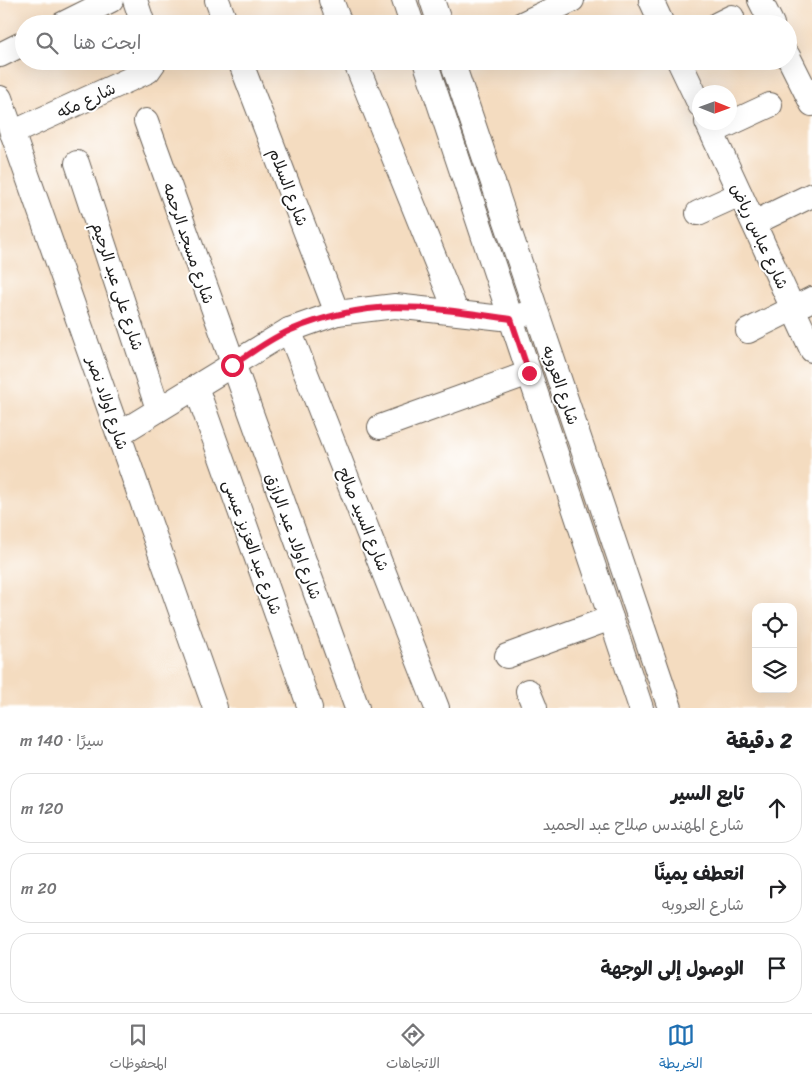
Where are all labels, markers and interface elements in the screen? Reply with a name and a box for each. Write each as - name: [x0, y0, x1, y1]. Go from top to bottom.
- search box: [15, 15, 797, 70]
- text: ابحث هنا: [73, 26, 141, 59]
- icon: search: [33, 29, 61, 57]
- street label: شارع مكه: [52, 74, 121, 127]
- north arrow: [692, 85, 737, 130]
- street label: شارع السلام: [260, 144, 317, 230]
- street label: شارع مسجد الرحمه: [154, 178, 223, 308]
- street label: شارع عباس رياض: [722, 178, 797, 294]
- street label: شارع على عبد الرحيم: [83, 218, 152, 354]
- street label: شارع العروبه: [533, 342, 588, 429]
- street label: شارع اولاد نصر: [77, 351, 137, 454]
- route start: [221, 354, 244, 377]
- route end: [518, 362, 541, 385]
- street label: شارع السيد صالح: [330, 463, 398, 576]
- street label: شارع اولاد عبد الرازق: [257, 469, 330, 604]
- street label: شارع عبد العزيز عيسى: [215, 475, 290, 619]
- map controls: [752, 603, 797, 693]
- button: locate: [752, 603, 797, 648]
- button: layers: [752, 648, 797, 693]
- text: 2 دقيقة: [726, 722, 792, 760]
- text: سيرًا · 140 m: [20, 726, 104, 755]
- text: تابع السير: [671, 777, 744, 810]
- text: 120 m: [21, 794, 64, 823]
- icon: ahead: [763, 794, 791, 822]
- text: شارع المهندس صلاح عبد الحميد: [543, 810, 744, 839]
- text: انعطف يمينًا: [654, 857, 744, 890]
- text: 20 m: [21, 874, 57, 903]
- icon: right: [763, 874, 791, 902]
- text: شارع العروبه: [662, 890, 744, 919]
- text: الوصول إلى الوجهة: [601, 952, 744, 985]
- icon: arrive: [763, 954, 791, 982]
- tab: المحفوظات: [109, 1021, 167, 1076]
- tab: الاتجاهات: [386, 1021, 440, 1076]
- tab: الخريطة: [659, 1021, 703, 1076]

